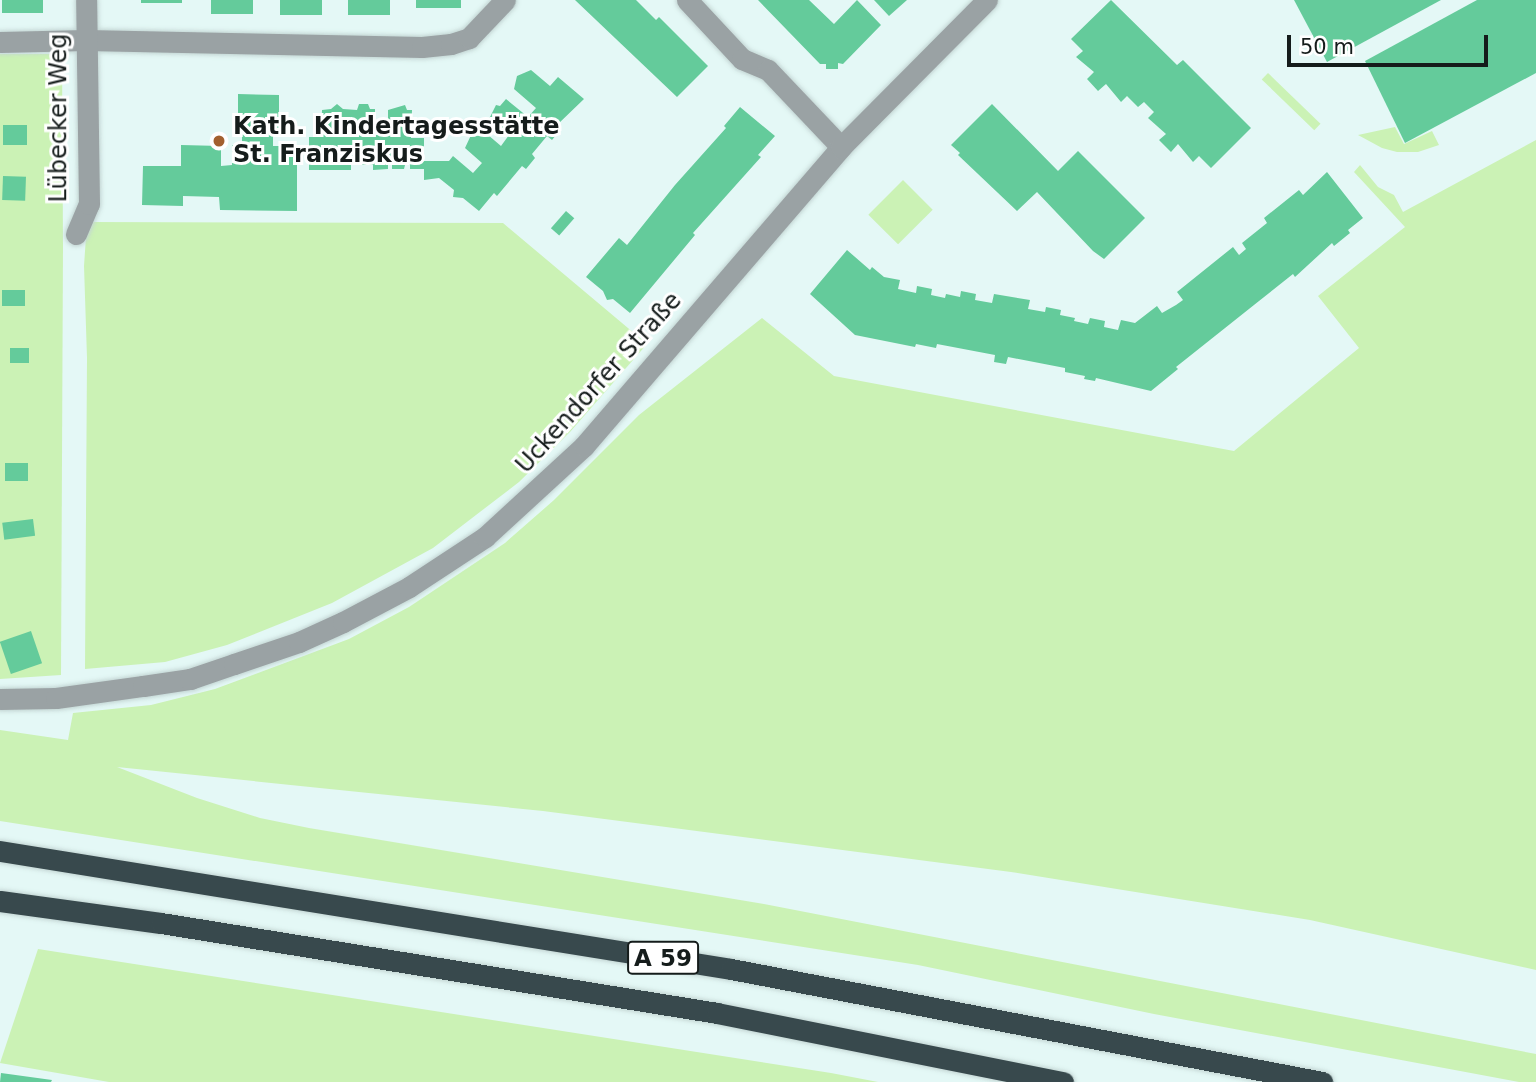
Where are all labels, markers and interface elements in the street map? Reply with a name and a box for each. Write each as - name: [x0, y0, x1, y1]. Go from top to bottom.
- scale bar: [1291, 21, 1492, 65]
- street label: Lübecker Weg: [45, 34, 73, 202]
- text: 50 m: [1300, 35, 1354, 59]
- place label: Kath. Kindertagesstätte St. Franziskus: [233, 113, 560, 169]
- marker: Kath. Kindertagesstätte St. Franziskus: [211, 133, 227, 149]
- street label: Uckendorfer Straße: [510, 287, 688, 479]
- road number: A 59: [626, 939, 700, 978]

